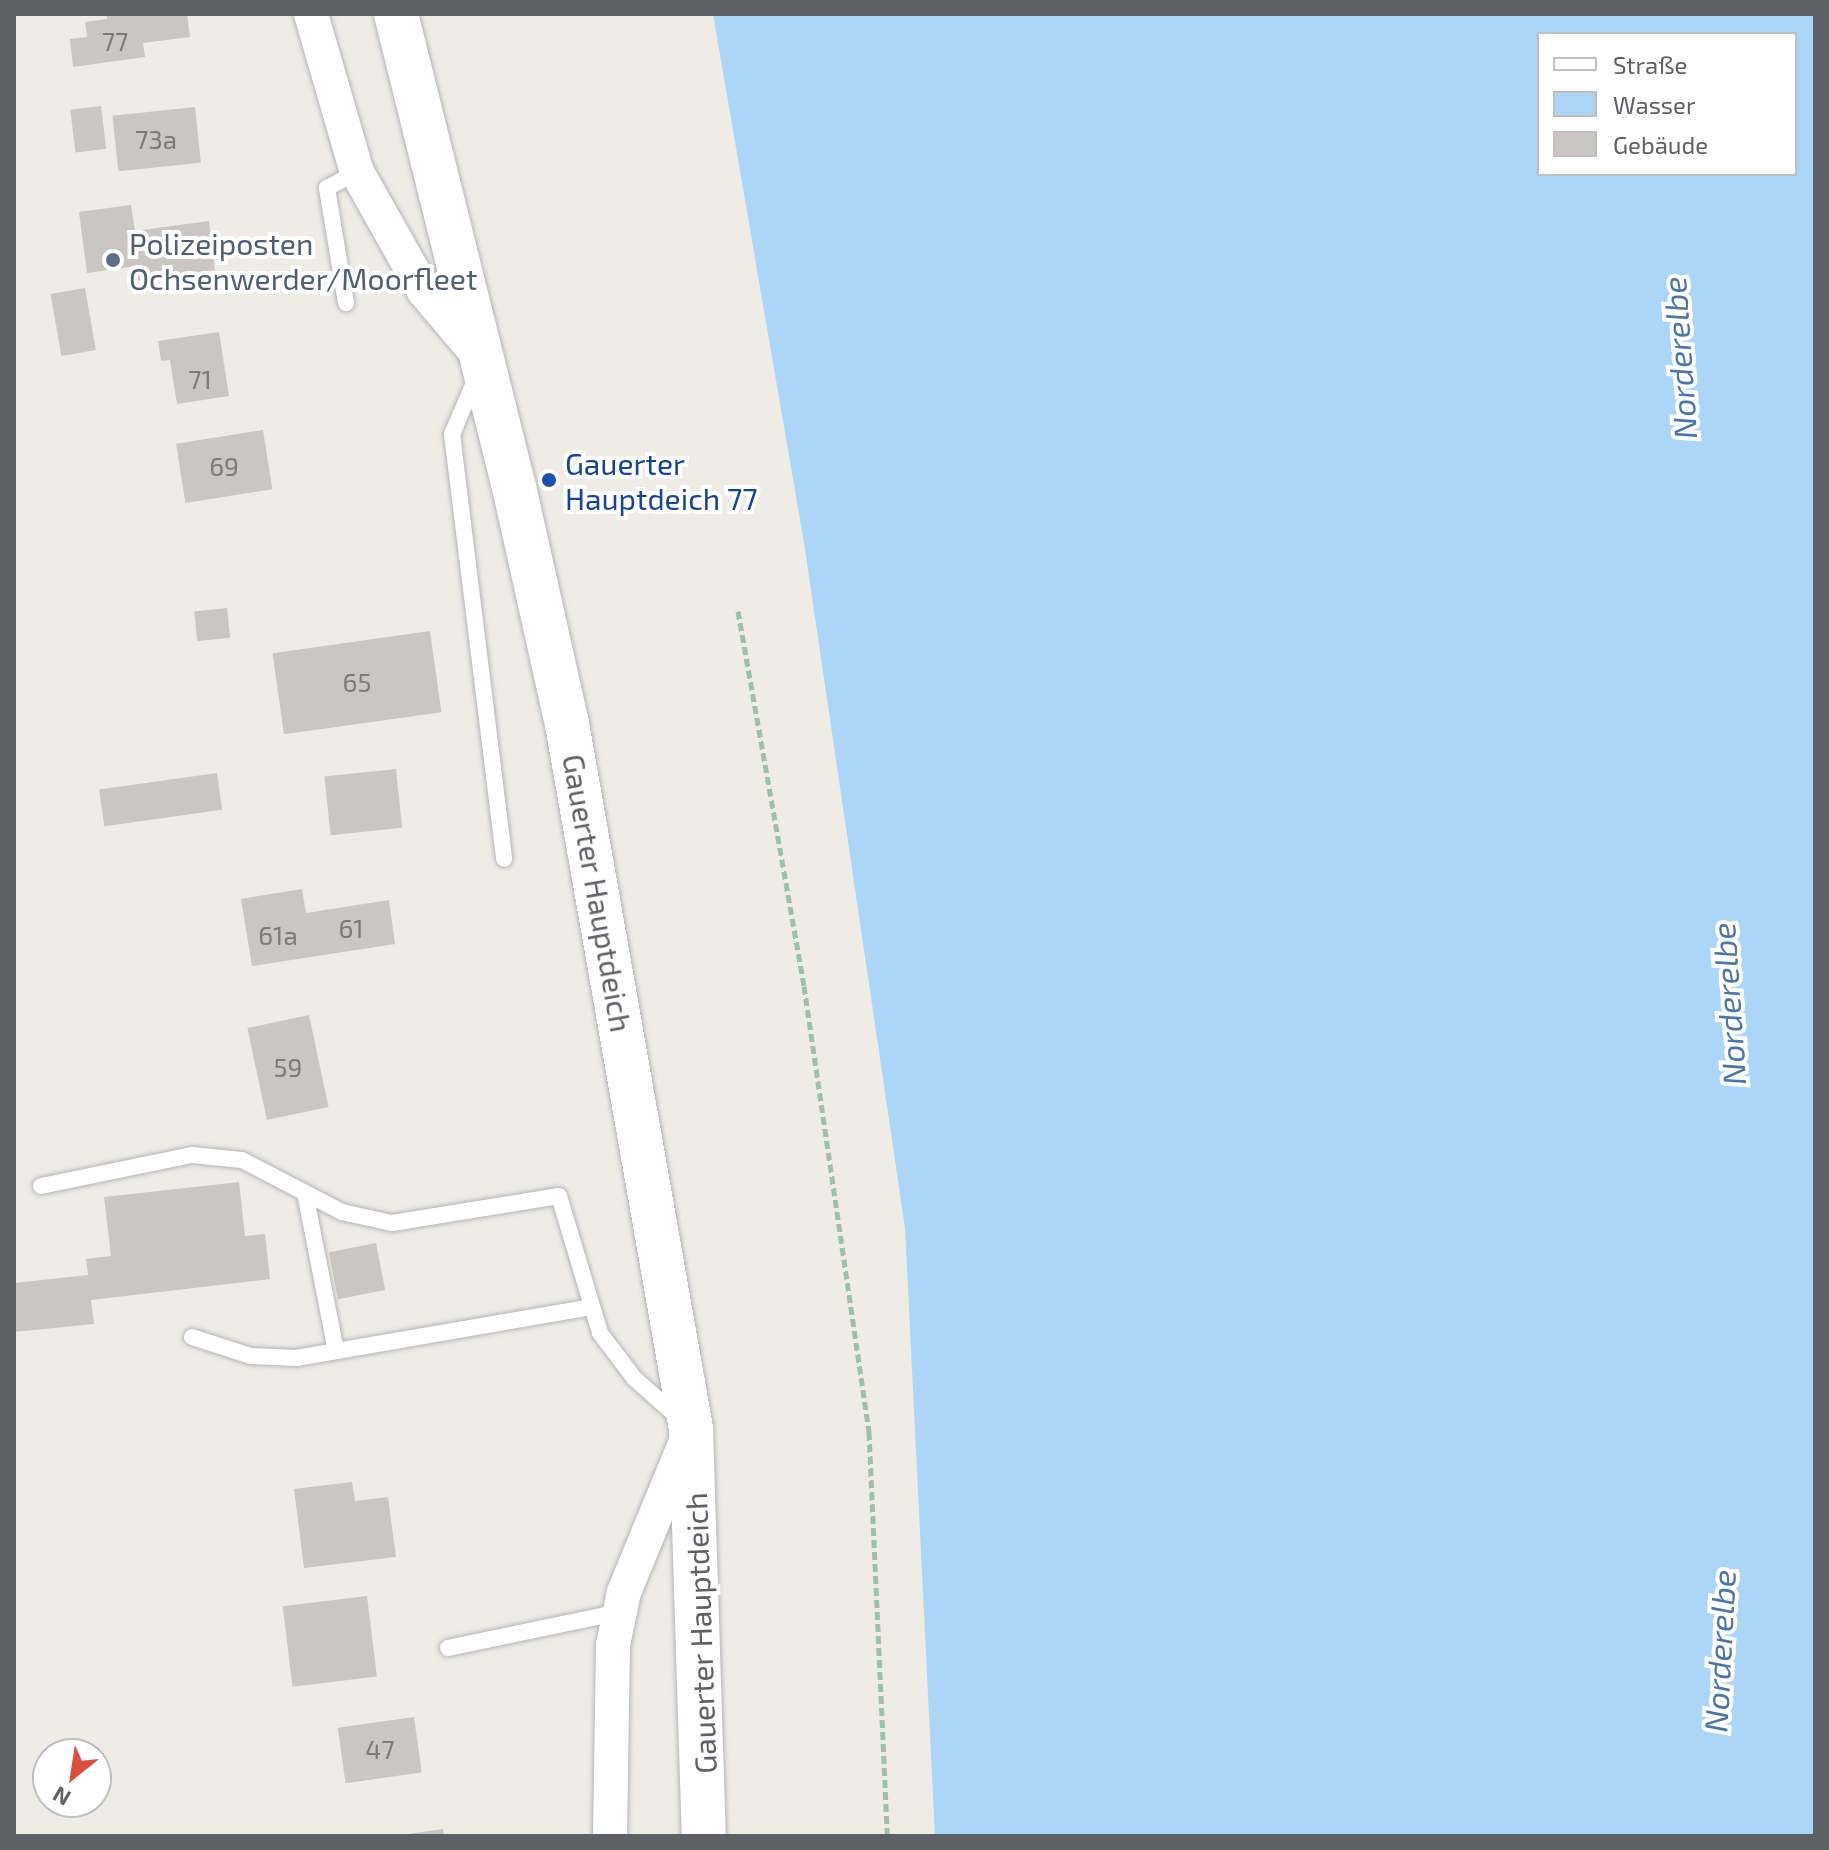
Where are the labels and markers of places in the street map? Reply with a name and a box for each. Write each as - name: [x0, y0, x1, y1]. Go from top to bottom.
- place label: Polizeiposten Ochsenwerder/Moorfleet: [129, 225, 477, 296]
- marker: Polizeiposten Ochsenwerder/Moorfleet: [104, 251, 122, 269]
- place label: Gauerter Hauptdeich 77: [565, 445, 758, 516]
- marker: Gauerter Hauptdeich 77: [540, 471, 558, 489]

